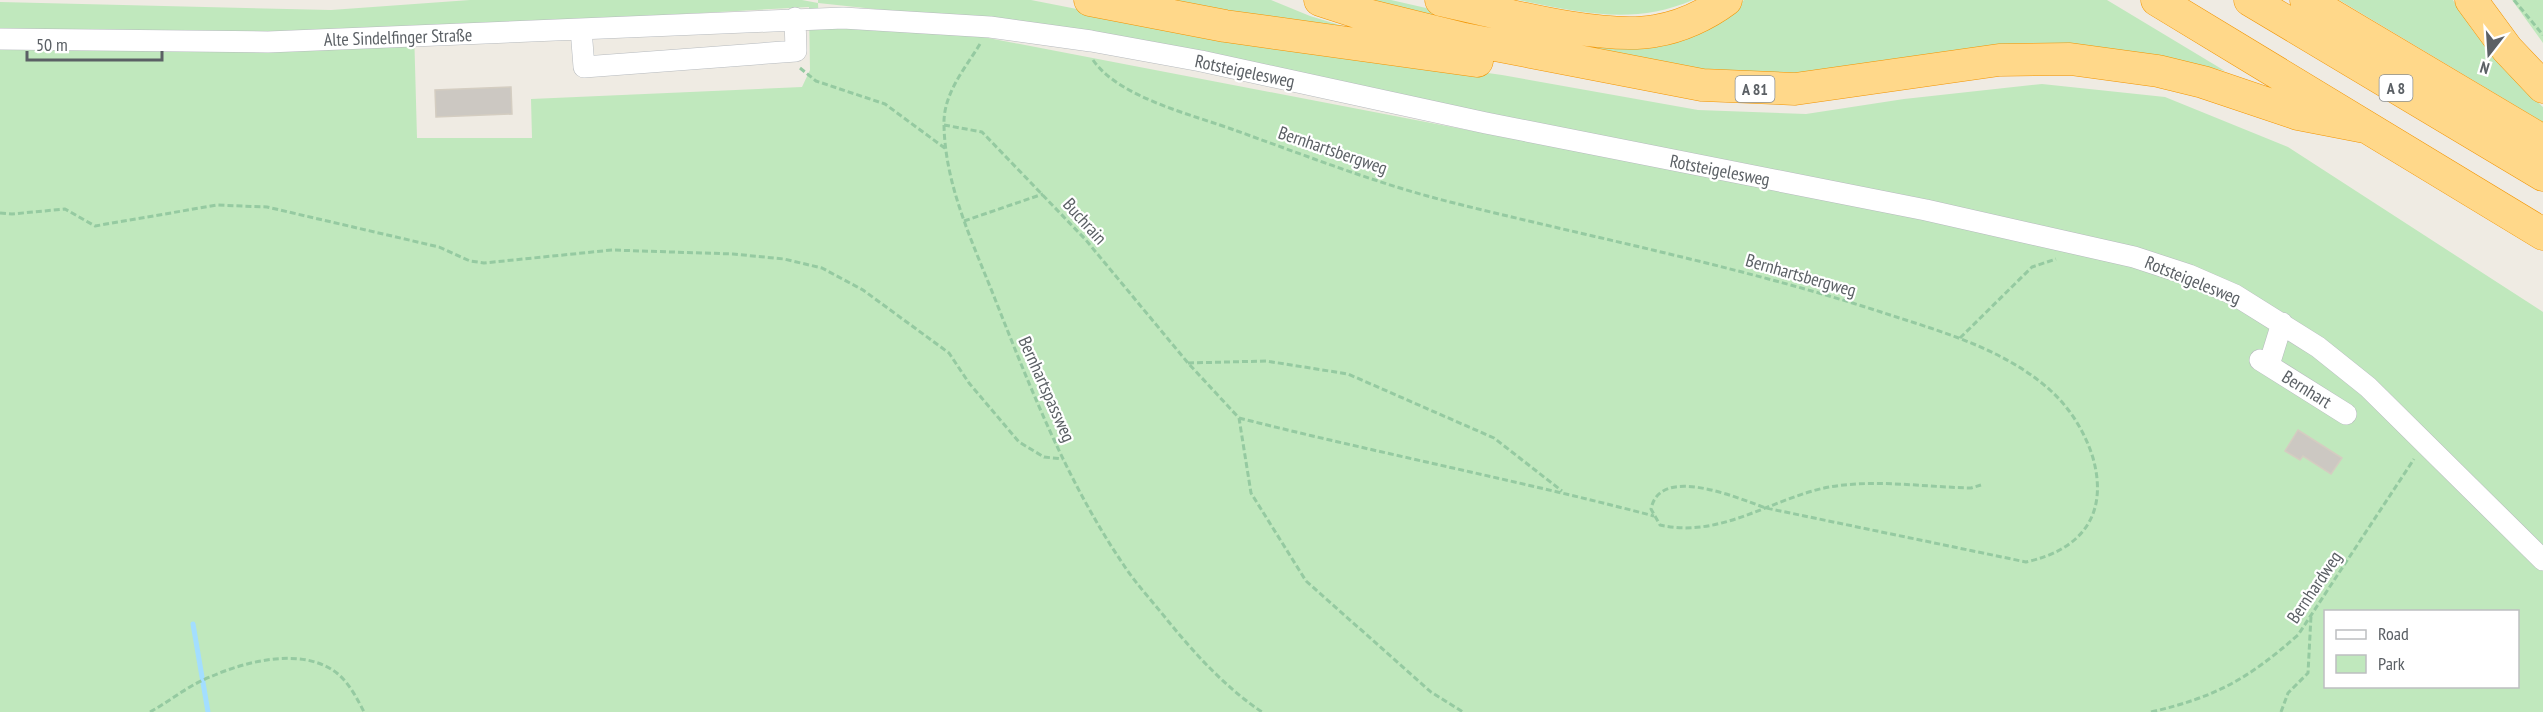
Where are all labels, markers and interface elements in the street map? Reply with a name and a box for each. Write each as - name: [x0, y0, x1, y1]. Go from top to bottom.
- street label: Alte Sindelfinger Straße: [323, 23, 473, 51]
- scale bar: [27, 24, 162, 62]
- north arrow: [2459, 24, 2519, 84]
- text: 50 m: [36, 33, 68, 56]
- street label: Rotsteigelesweg: [1193, 49, 1297, 93]
- text: N: [2478, 58, 2492, 79]
- road number: A 8: [2380, 75, 2412, 101]
- road number: A 81: [1736, 76, 1774, 102]
- street label: Bernhartsbergweg: [1275, 121, 1391, 179]
- street label: Rotsteigelesweg: [1668, 149, 1772, 191]
- street label: Buchrain: [1058, 193, 1112, 249]
- street label: Bernhartsbergweg: [1743, 248, 1859, 302]
- street label: Rotsteigelesweg: [2142, 250, 2244, 310]
- street label: Bernhartspassweg: [1014, 333, 1080, 445]
- street label: Bernhart: [2278, 365, 2336, 413]
- street label: Bernhardweg: [2282, 547, 2346, 627]
- legend: [2324, 610, 2519, 688]
- text: Road: [2378, 622, 2409, 645]
- text: Park: [2378, 652, 2405, 675]

